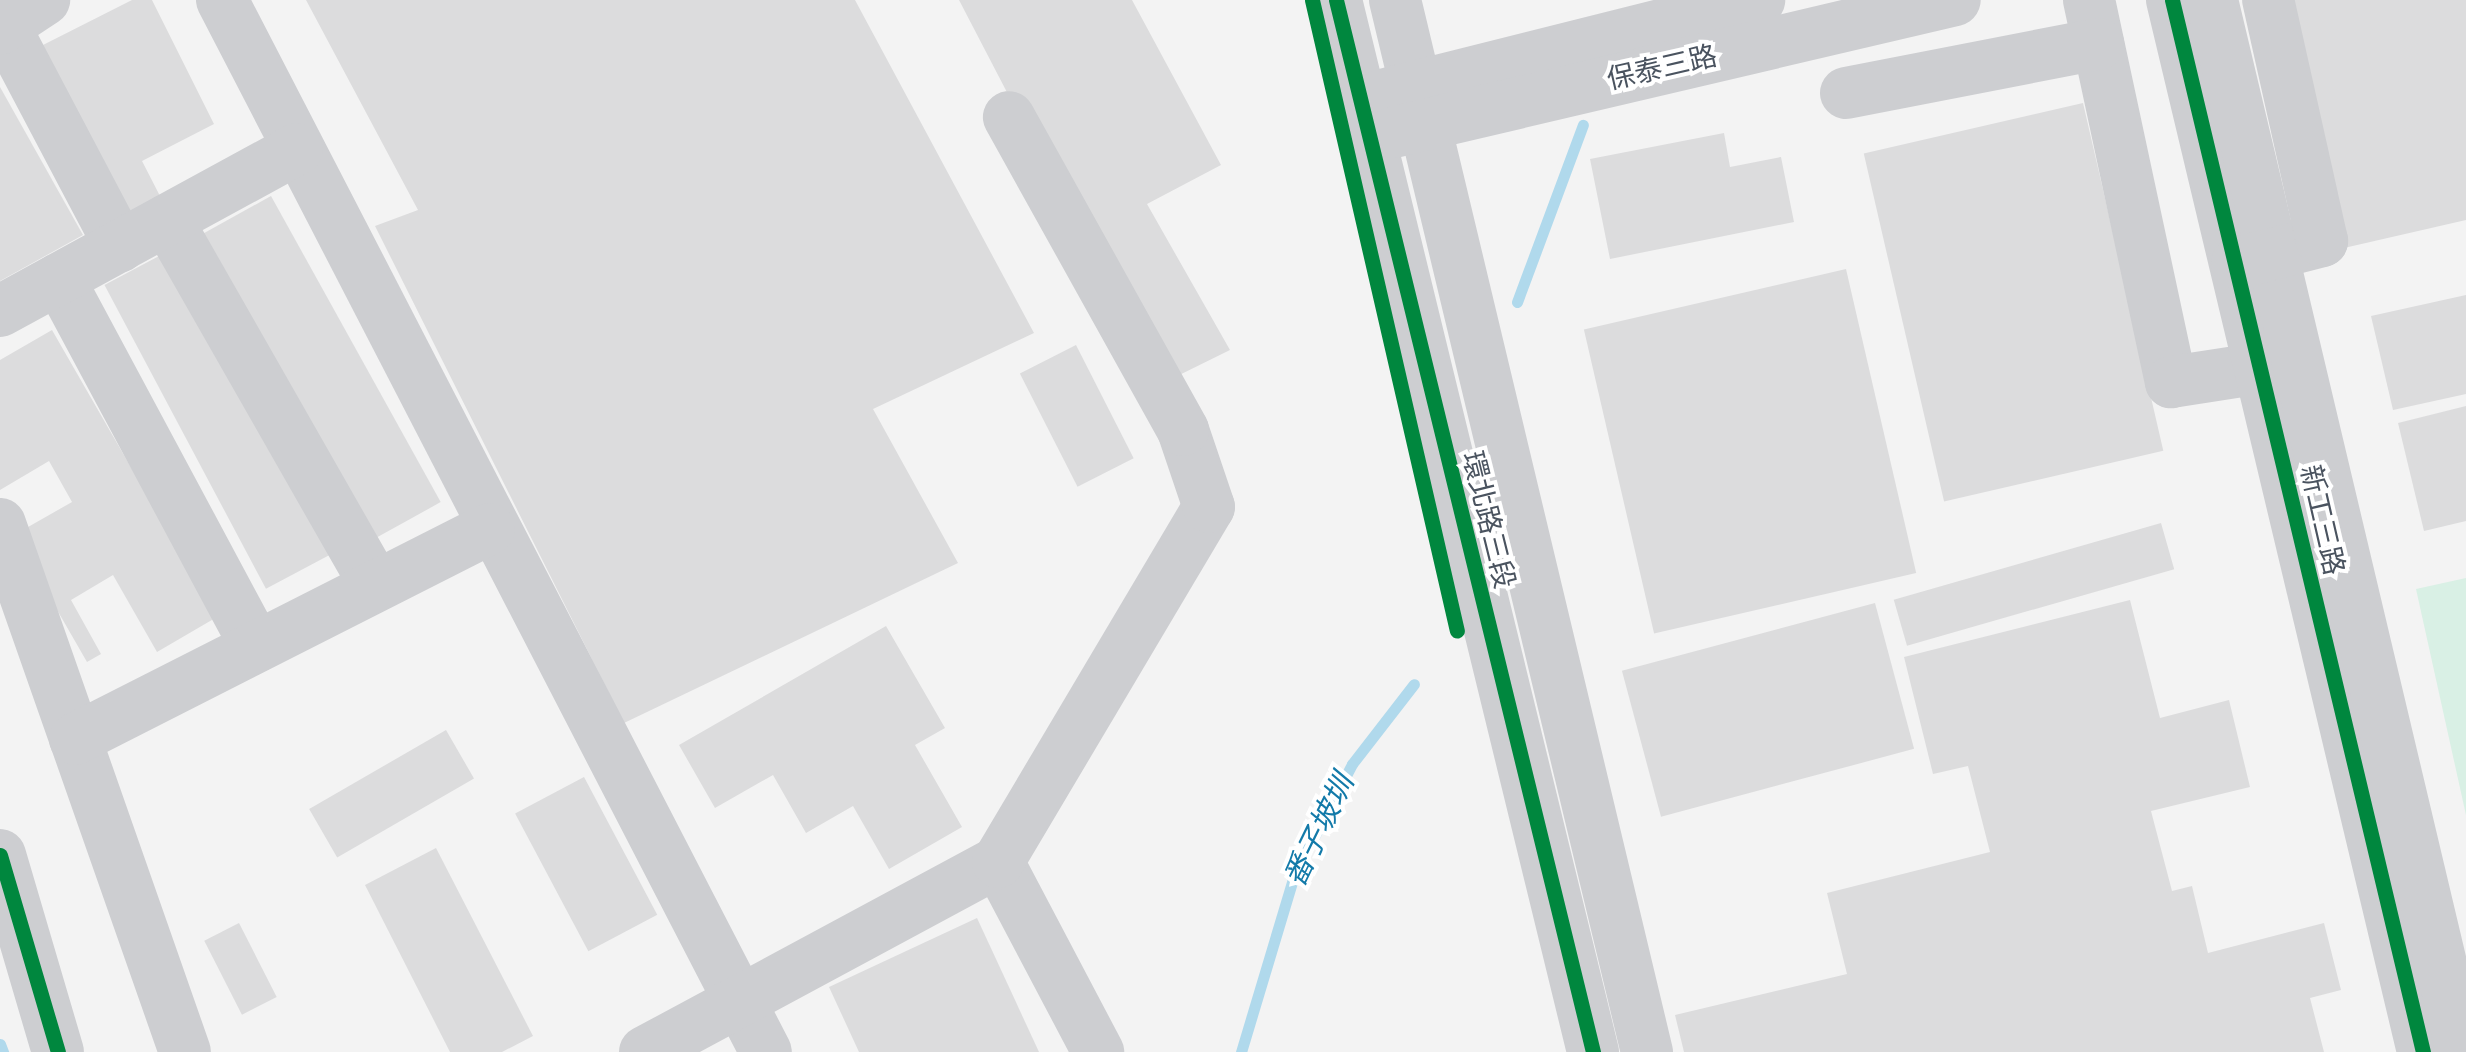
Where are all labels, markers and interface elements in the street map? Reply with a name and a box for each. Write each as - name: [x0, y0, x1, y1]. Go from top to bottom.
- street label: 保泰三路: [1604, 39, 1720, 97]
- street label: 環北路三段: [1455, 448, 1521, 592]
- street label: 新工三路: [2293, 462, 2351, 578]
- water label: 番子坡圳: [1278, 769, 1362, 893]

